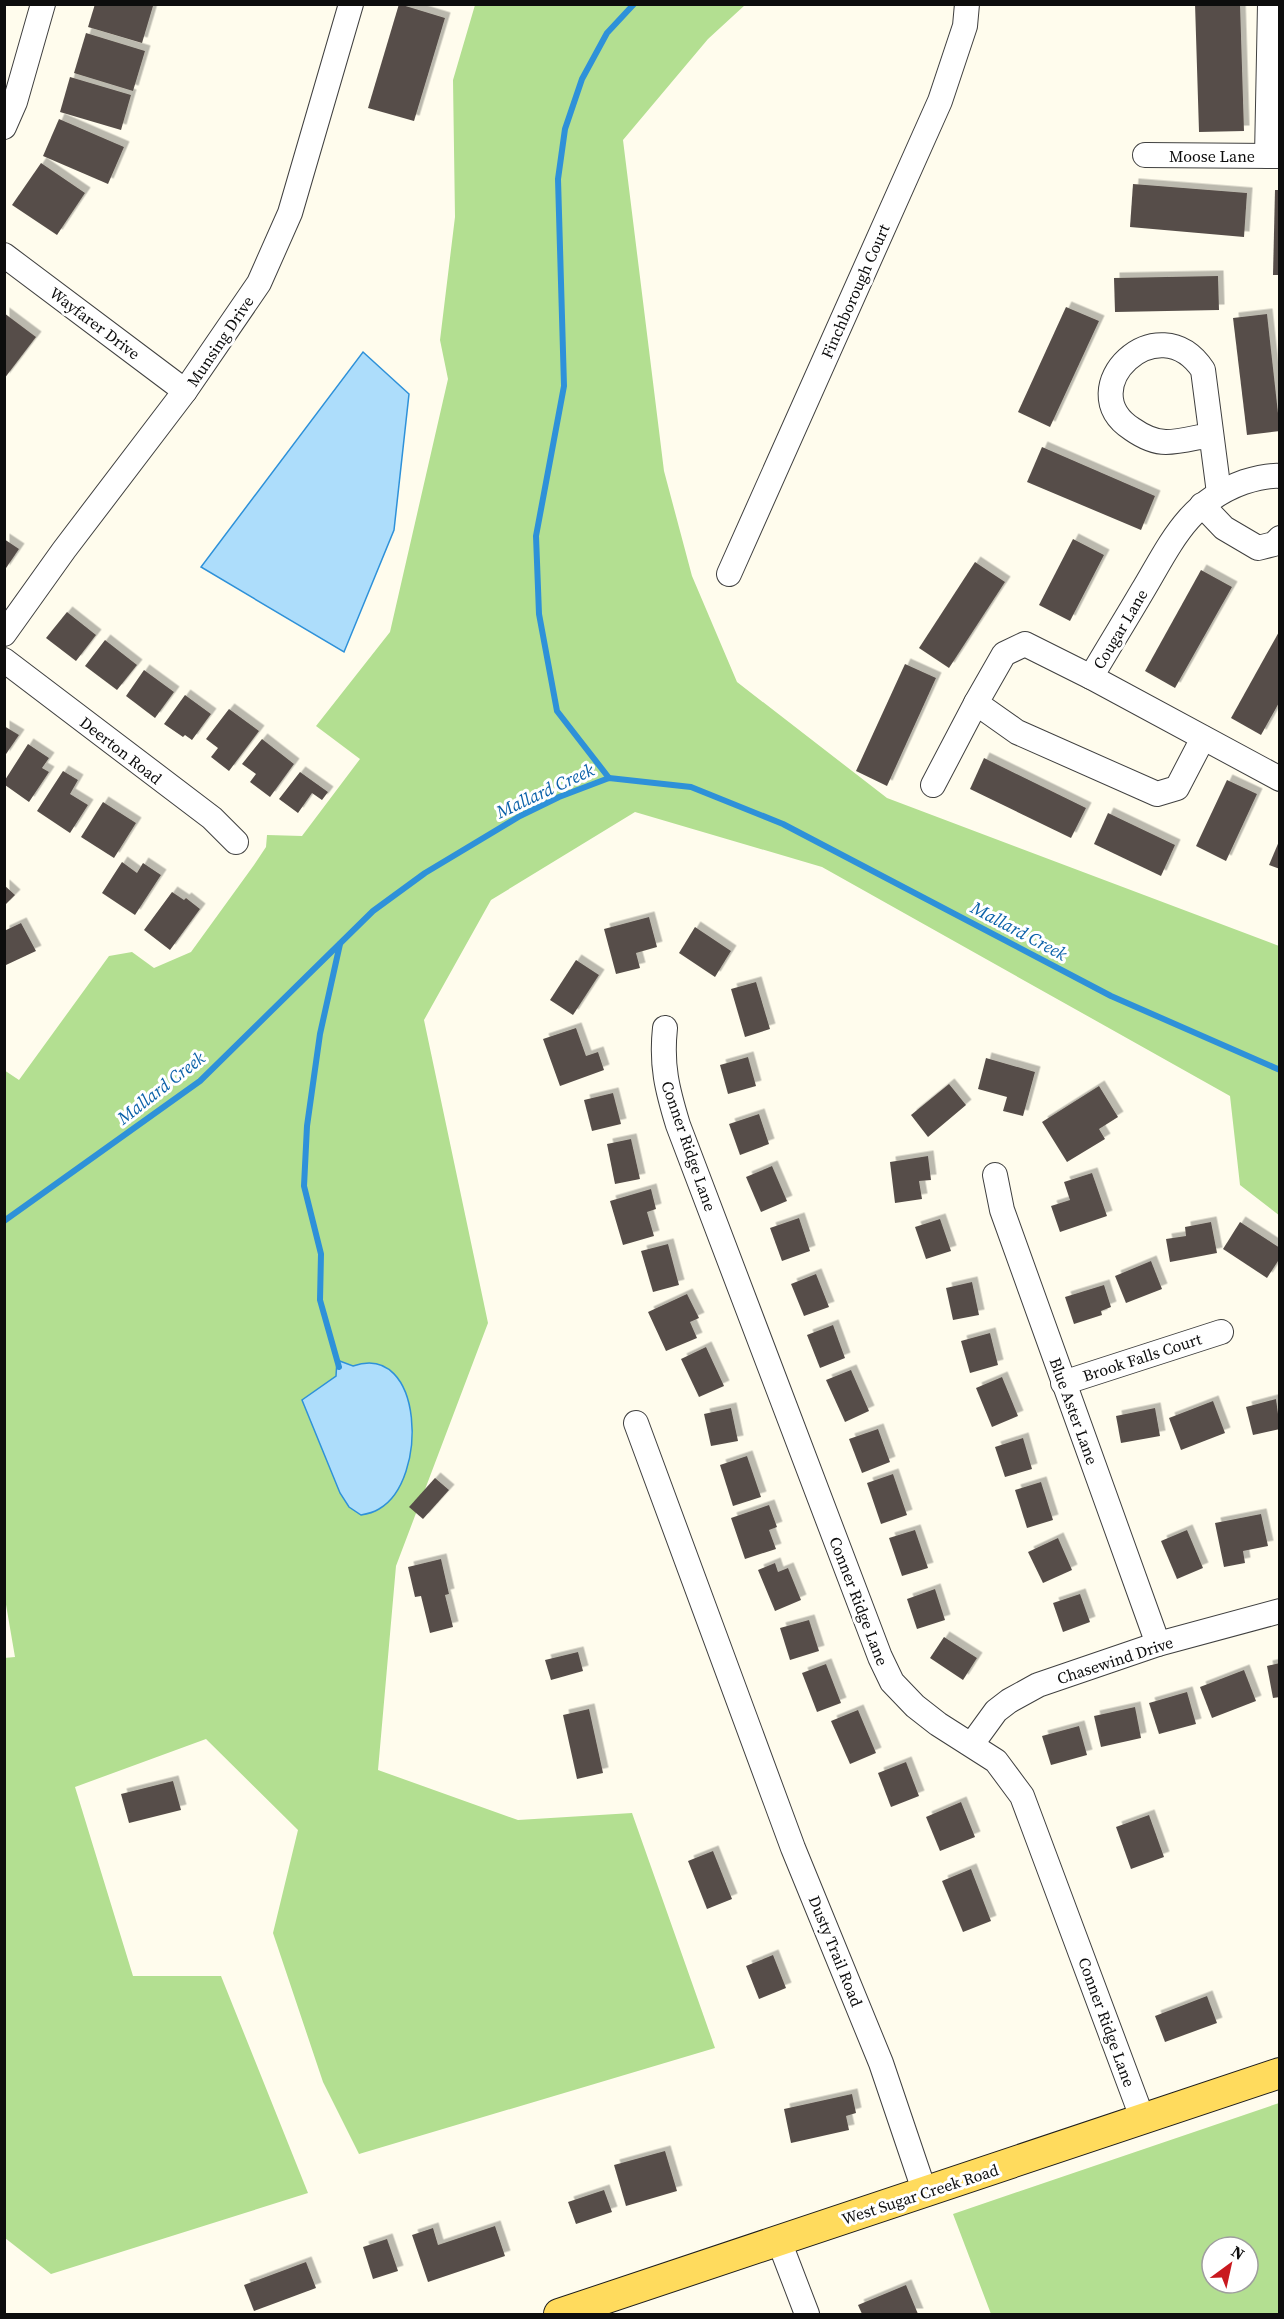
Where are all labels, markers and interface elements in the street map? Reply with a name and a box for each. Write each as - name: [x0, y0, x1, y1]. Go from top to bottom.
- street label: Moose Lane: [1169, 145, 1255, 167]
- street label: Finchborough Court: [815, 220, 895, 362]
- street label: Wayfarer Drive: [45, 282, 145, 364]
- street label: Munsing Drive: [181, 291, 259, 391]
- street label: Cougar Lane: [1087, 585, 1153, 673]
- street label: Deerton Road: [75, 711, 167, 789]
- water label: Mallard Creek: [491, 757, 598, 825]
- water label: Mallard Creek: [966, 894, 1072, 967]
- water label: Mallard Creek: [111, 1045, 210, 1131]
- street label: Conner Ridge Lane: [656, 1078, 722, 1214]
- street label: Brook Falls Court: [1080, 1327, 1205, 1387]
- street label: Blue Aster Lane: [1044, 1354, 1104, 1468]
- street label: Conner Ridge Lane: [824, 1533, 894, 1669]
- street label: Chasewind Drive: [1054, 1631, 1176, 1689]
- street label: Dusty Trail Road: [804, 1892, 868, 2010]
- street label: Conner Ridge Lane: [1073, 1954, 1141, 2090]
- street label: West Sugar Creek Road: [839, 2158, 1001, 2230]
- north arrow: [1200, 2235, 1260, 2295]
- text: N: [1227, 2240, 1249, 2265]

